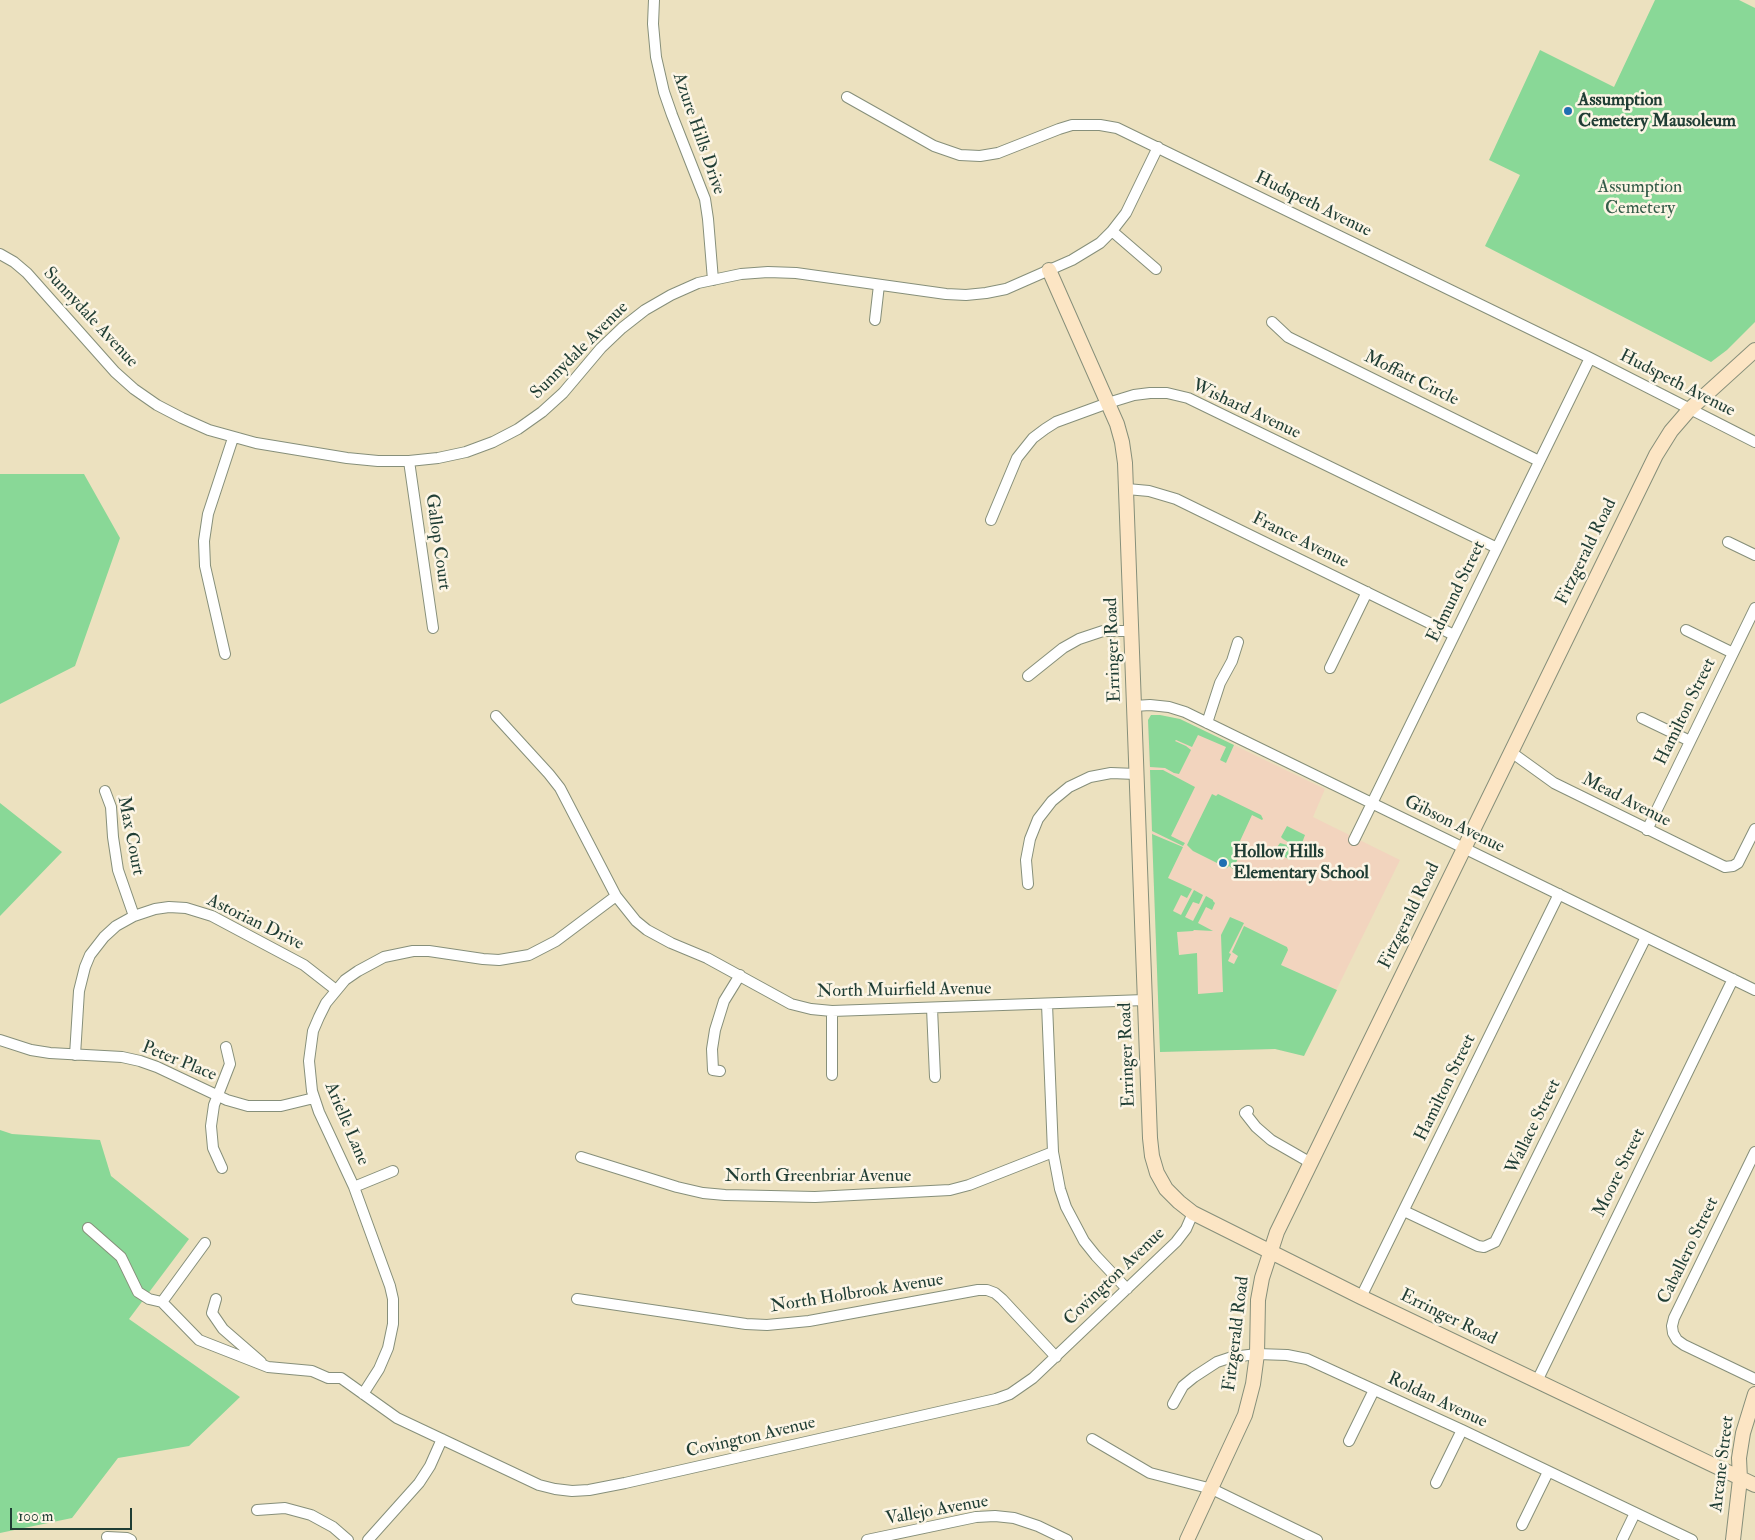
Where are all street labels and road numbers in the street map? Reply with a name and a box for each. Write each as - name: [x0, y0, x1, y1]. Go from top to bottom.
- street label: Azure Hills Drive: [667, 70, 729, 198]
- street label: Hudspeth Avenue: [1251, 168, 1375, 242]
- street label: Sunnydale Avenue: [38, 263, 142, 373]
- street label: Sunnydale Avenue: [527, 298, 633, 404]
- street label: Hudspeth Avenue: [1616, 346, 1738, 422]
- street label: Moffatt Circle: [1360, 347, 1462, 411]
- street label: Wishard Avenue: [1188, 375, 1304, 445]
- street label: Gallop Court: [420, 493, 454, 591]
- street label: Fitzgerald Road: [1552, 495, 1622, 609]
- street label: France Avenue: [1248, 508, 1352, 574]
- street label: Edmund Street: [1423, 538, 1491, 646]
- street label: Erringer Road: [1101, 597, 1127, 703]
- street label: Hamilton Street: [1651, 655, 1721, 769]
- street label: Mead Avenue: [1578, 769, 1674, 833]
- street label: Gibson Avenue: [1400, 791, 1508, 859]
- street label: Max Court: [112, 795, 148, 877]
- street label: Fitzgerald Road: [1375, 859, 1445, 973]
- street label: Astorian Drive: [203, 890, 307, 956]
- street label: North Muirfield Avenue: [816, 979, 992, 1003]
- street label: Erringer Road: [1115, 1002, 1141, 1108]
- street label: Hamilton Street: [1411, 1031, 1481, 1145]
- street label: Peter Place: [138, 1037, 220, 1087]
- street label: Wallace Street: [1502, 1076, 1566, 1178]
- street label: Arielle Lane: [319, 1079, 373, 1169]
- street label: Moore Street: [1589, 1125, 1651, 1221]
- street label: North Greenbriar Avenue: [725, 1166, 911, 1188]
- street label: Caballero Street: [1654, 1194, 1724, 1308]
- street label: Covington Avenue: [1060, 1223, 1170, 1331]
- street label: North Holbrook Avenue: [769, 1270, 945, 1318]
- street label: Fitzgerald Road: [1219, 1275, 1255, 1393]
- street label: Erringer Road: [1396, 1285, 1500, 1351]
- street label: Roldan Avenue: [1384, 1369, 1490, 1433]
- street label: Covington Avenue: [684, 1413, 818, 1463]
- street label: Arcane Street: [1706, 1415, 1740, 1513]
- street label: Vallejo Avenue: [884, 1491, 990, 1531]

